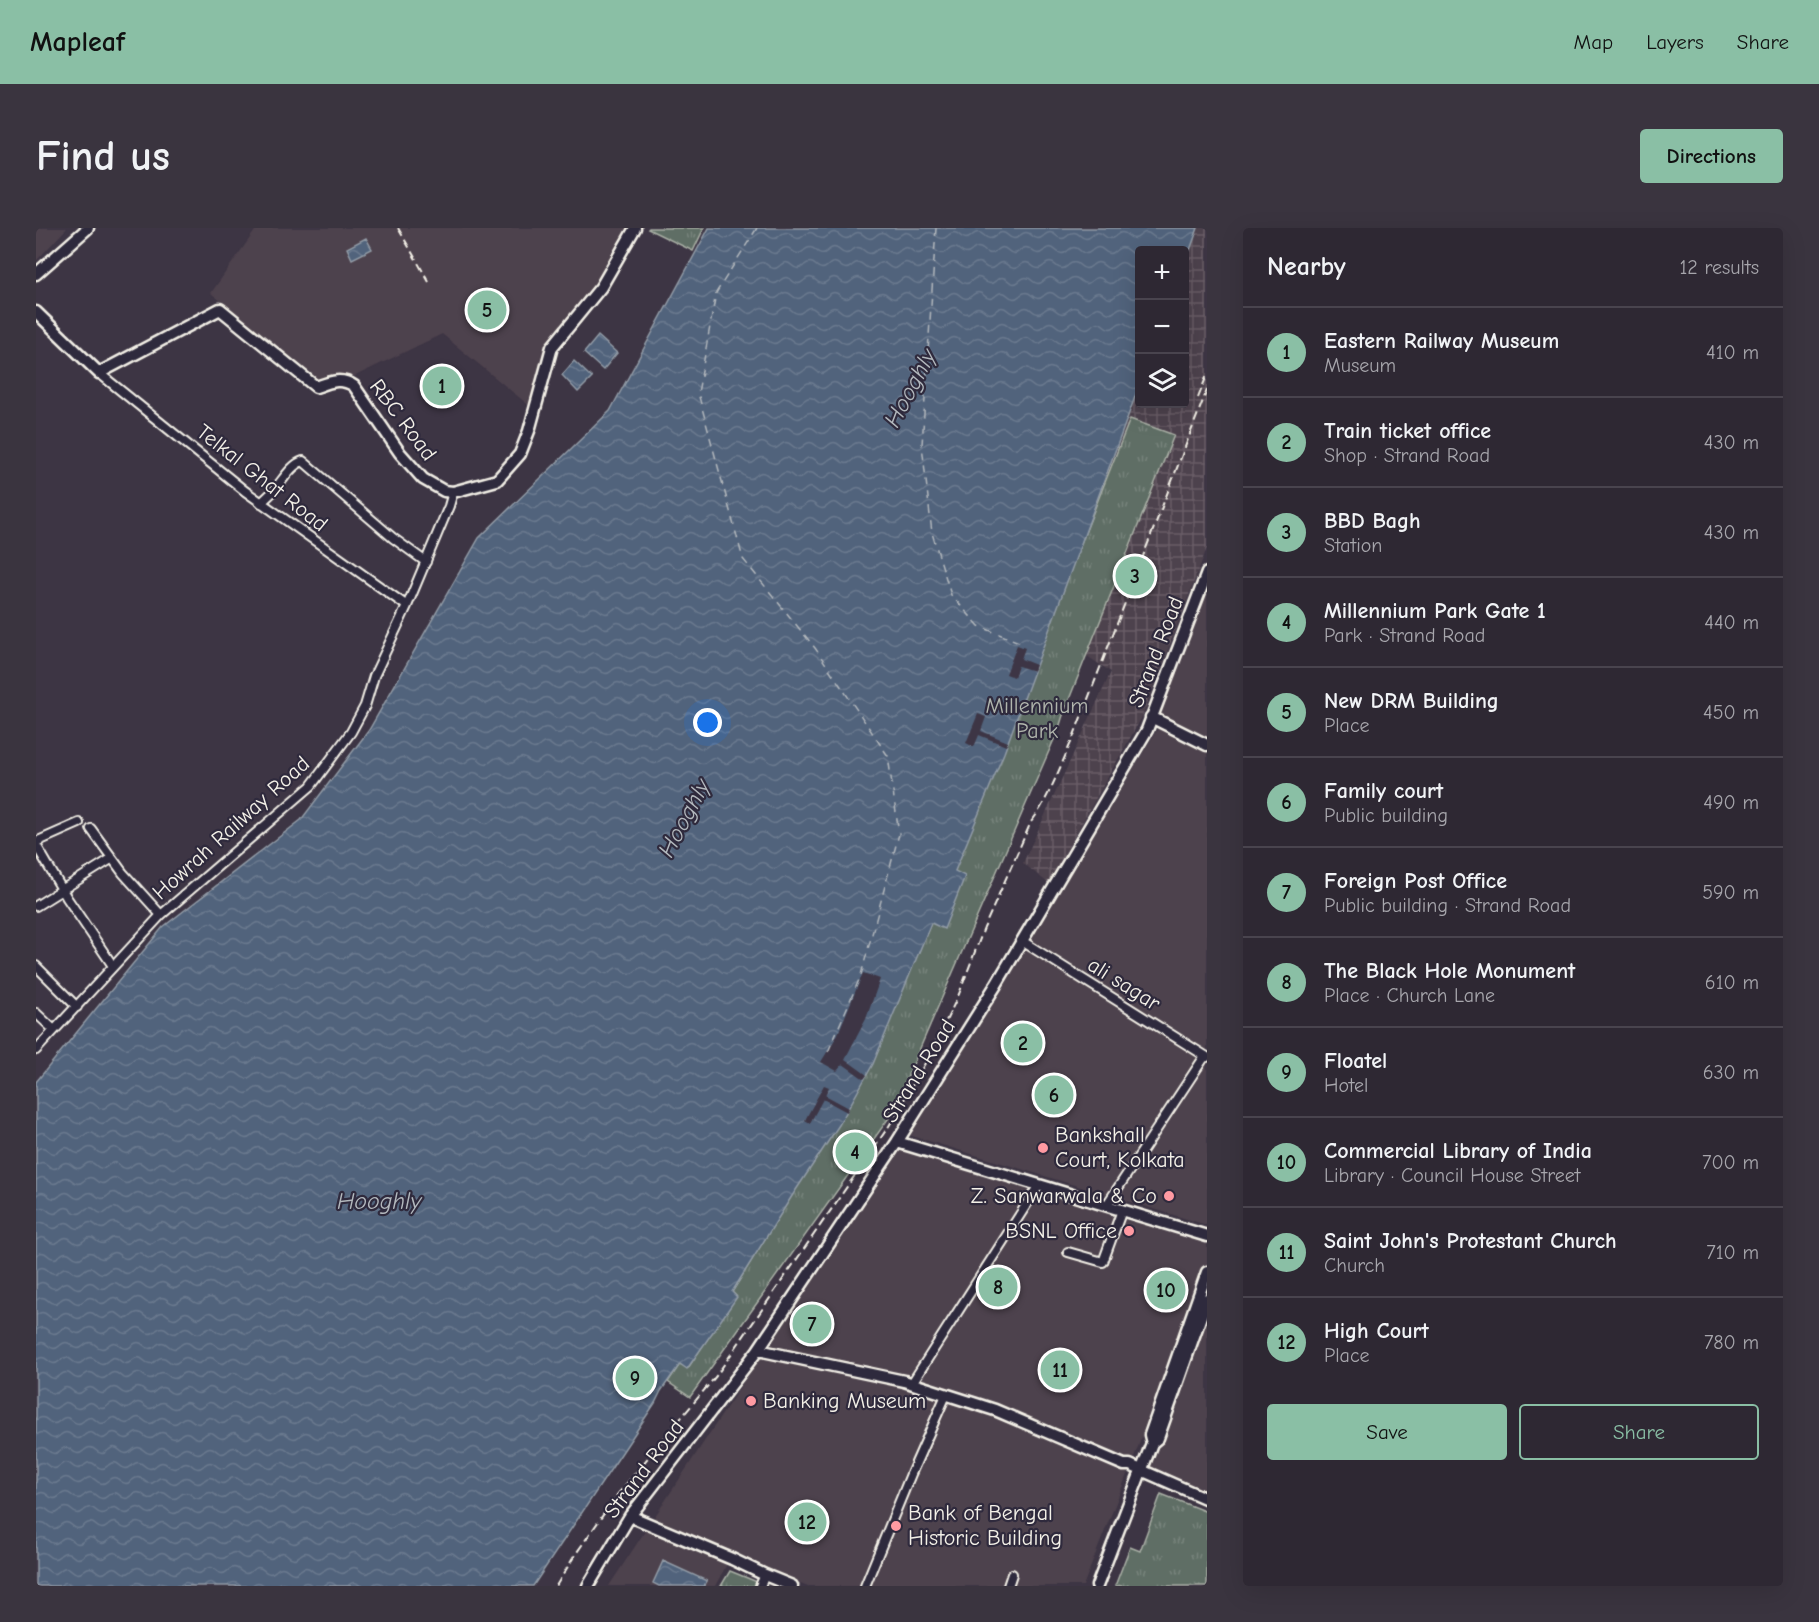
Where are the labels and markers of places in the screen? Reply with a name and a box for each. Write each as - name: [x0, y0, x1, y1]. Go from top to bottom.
- pin: 5: [468, 288, 506, 332]
- pin: 1: [422, 364, 462, 408]
- pin: 3: [1116, 554, 1154, 598]
- pin: 2: [1004, 1020, 1042, 1066]
- pin: 6: [1034, 1072, 1074, 1118]
- place label: Bankshall Court, Kolkata: [1055, 1122, 1185, 1173]
- pin: 4: [836, 1130, 874, 1174]
- marker: Bankshall Court, Kolkata: [1036, 1141, 1050, 1155]
- place label: Z. Sanwarwala & Co: [971, 1183, 1157, 1209]
- marker: Z. Sanwarwala & Co: [1162, 1189, 1176, 1203]
- place label: BSNL Office: [1005, 1218, 1117, 1244]
- marker: BSNL Office: [1122, 1224, 1136, 1238]
- pin: 8: [978, 1264, 1018, 1310]
- pin: 10: [1146, 1268, 1186, 1312]
- pin: 7: [792, 1302, 832, 1346]
- pin: 11: [1040, 1348, 1080, 1392]
- pin: 9: [616, 1356, 654, 1400]
- place label: Banking Museum: [763, 1388, 926, 1414]
- marker: Banking Museum: [744, 1394, 758, 1408]
- pin: 12: [788, 1500, 826, 1544]
- place label: Bank of Bengal Historic Building: [908, 1500, 1062, 1551]
- marker: Bank of Bengal Historic Building: [889, 1519, 903, 1533]

